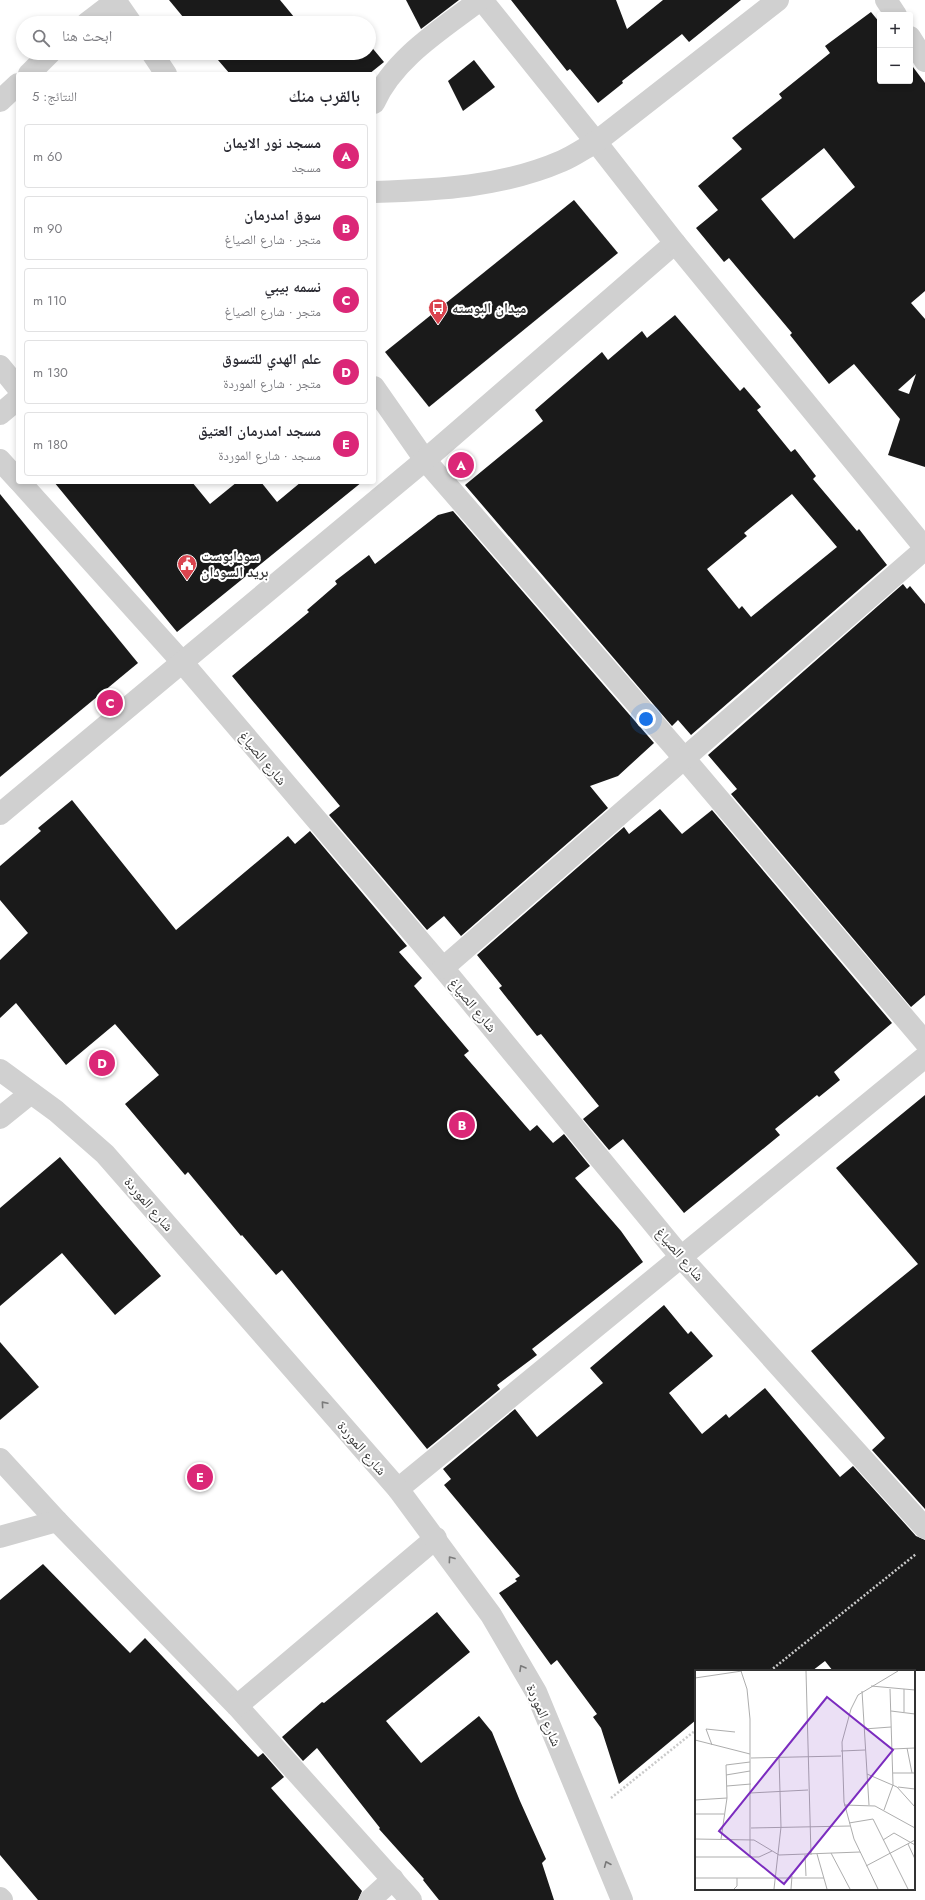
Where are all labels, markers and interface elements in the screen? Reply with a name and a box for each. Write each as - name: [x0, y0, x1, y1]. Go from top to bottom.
- map controls: [877, 12, 913, 84]
- button: +: [877, 12, 913, 48]
- search box: [16, 16, 376, 60]
- text: ابحث هنا: [62, 25, 112, 47]
- icon: search: [30, 27, 52, 49]
- button: −: [877, 48, 913, 84]
- text: بالقرب منك: [289, 84, 360, 108]
- text: النتائج: 5: [32, 87, 77, 106]
- text: مسجد نور الايمان: [223, 132, 321, 154]
- text: 60 m: [33, 147, 62, 166]
- text: A: [341, 147, 351, 166]
- text: مسجد: [292, 158, 321, 177]
- text: سوق امدرمان: [244, 204, 321, 226]
- text: 90 m: [33, 219, 62, 238]
- text: B: [342, 219, 350, 238]
- text: متجر · شارع الصياغ: [224, 230, 321, 249]
- text: نسمه بيبي: [264, 276, 321, 298]
- text: 110 m: [33, 291, 67, 310]
- text: C: [341, 291, 351, 310]
- bus stop icon: ميدان البوسته: [427, 297, 449, 325]
- place label: ميدان البوسته: [452, 298, 526, 318]
- text: متجر · شارع الصياغ: [224, 302, 321, 321]
- text: علم الهدي للتسوق: [222, 348, 321, 370]
- text: 130 m: [33, 363, 68, 382]
- text: D: [341, 363, 351, 382]
- text: متجر · شارع الموردة: [223, 374, 321, 393]
- text: مسجد امدرمان العتيق: [198, 420, 321, 442]
- text: 180 m: [33, 435, 68, 454]
- text: E: [342, 435, 350, 454]
- text: مسجد · شارع الموردة: [218, 446, 321, 465]
- pin: A: [448, 450, 474, 480]
- place label: سودابوست بريد السودان: [201, 546, 268, 582]
- public building icon: سودابوست بريد السودان: [176, 553, 198, 581]
- pin: C: [97, 688, 123, 718]
- your location: [636, 709, 656, 729]
- street label: شارع الصياغ: [234, 727, 292, 789]
- street label: شارع الصياغ: [444, 974, 502, 1036]
- pin: D: [89, 1048, 115, 1078]
- pin: B: [449, 1110, 475, 1140]
- street label: شارع الموردة: [120, 1172, 178, 1236]
- street label: شارع الصياغ: [651, 1223, 709, 1285]
- one-way arrow: [322, 1402, 329, 1409]
- street label: شارع الموردة: [333, 1416, 391, 1480]
- pin: E: [187, 1462, 213, 1492]
- one-way arrow: [448, 1556, 456, 1563]
- one-way arrow: [519, 1665, 526, 1672]
- inset map: [695, 1670, 915, 1890]
- street label: شارع الموردة: [521, 1681, 567, 1749]
- one-way arrow: [603, 1861, 611, 1868]

